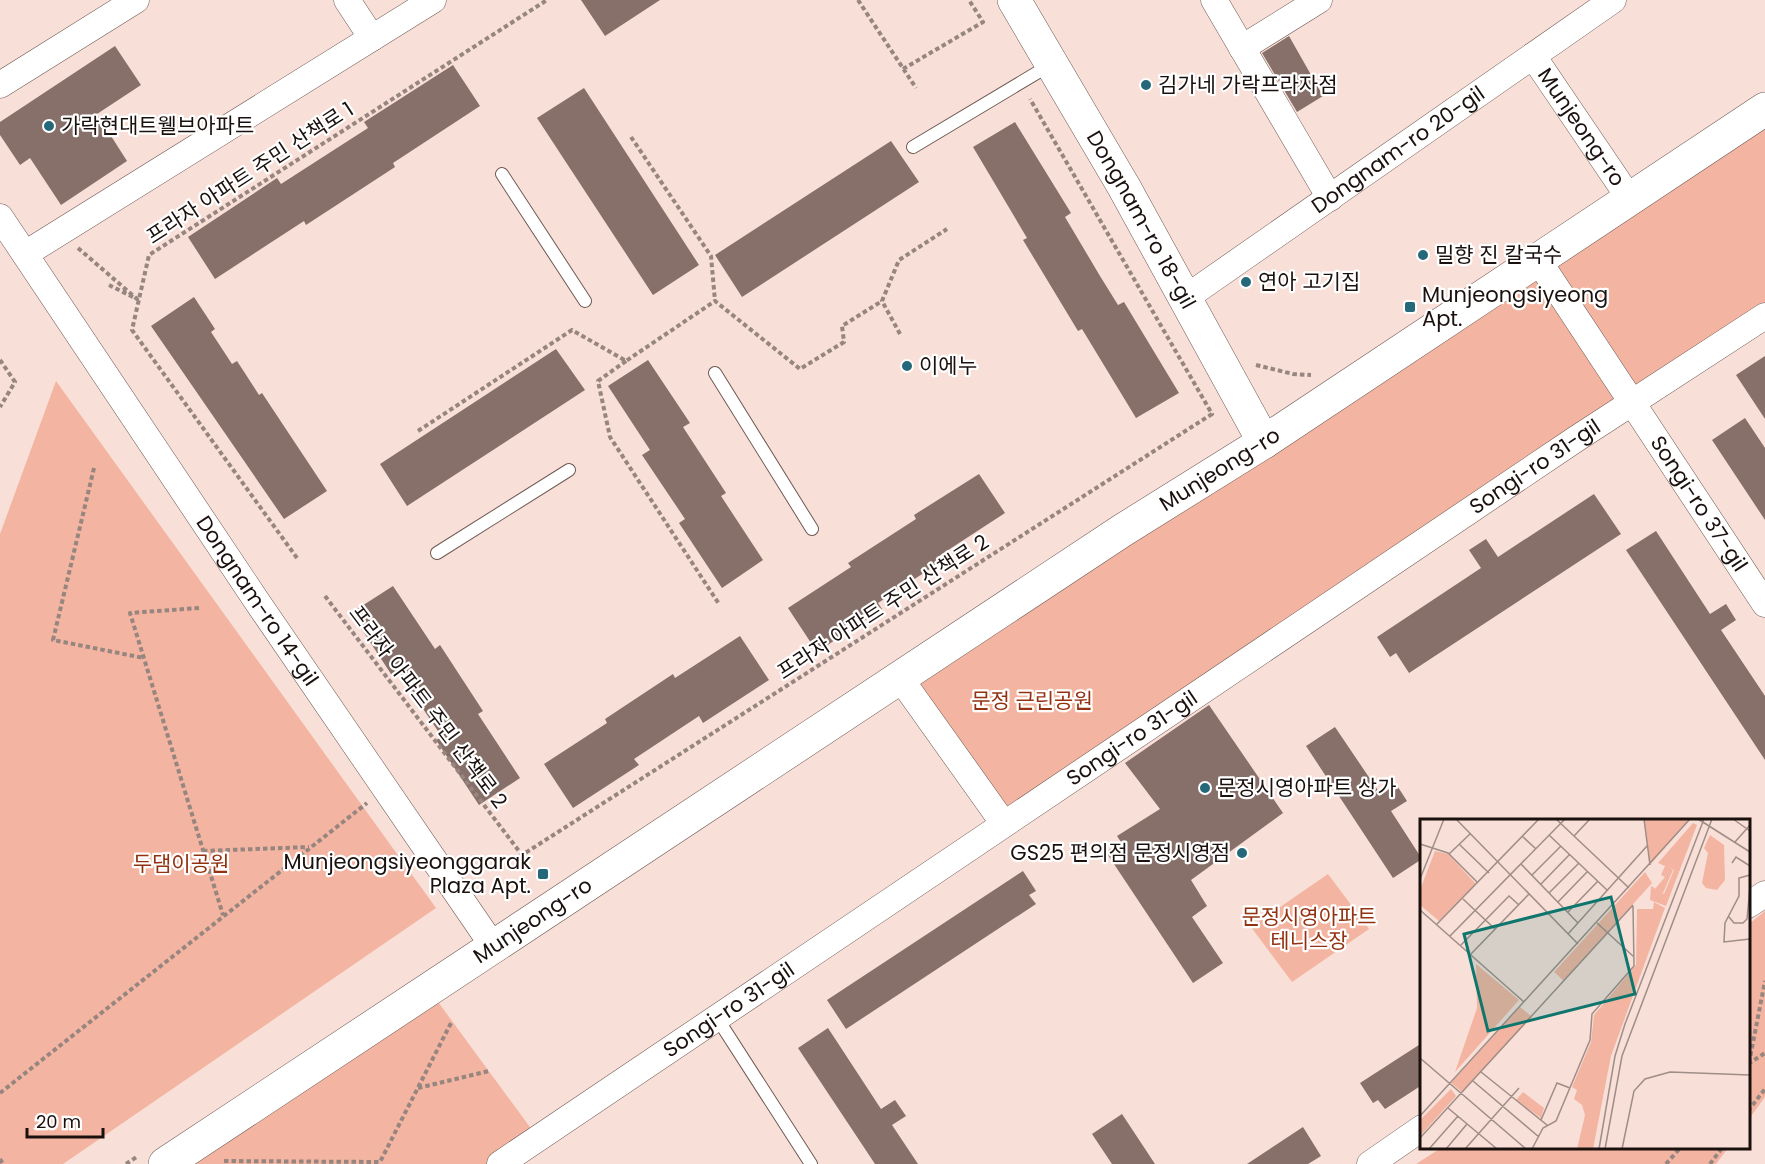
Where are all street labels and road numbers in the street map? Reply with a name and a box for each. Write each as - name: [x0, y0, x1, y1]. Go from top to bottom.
- street label: Munjeong-ro: [1531, 62, 1632, 192]
- street label: Dongnam-ro 20-gil: [1305, 79, 1490, 220]
- street label: 프라자 아파트 주민 산책로 1: [140, 95, 359, 251]
- street label: Dongnam-ro 18-gil: [1080, 125, 1203, 314]
- street label: Songi-ro 31-gil: [1463, 412, 1606, 521]
- street label: Munjeong-ro: [1154, 420, 1286, 518]
- street label: Songi-ro 37-gil: [1644, 430, 1755, 577]
- street label: Dongnam-ro 14-gil: [190, 510, 326, 691]
- street label: 프라자 아파트 주민 산책로 2: [771, 527, 994, 686]
- street label: 프라자 아파트 주민 산책로 2: [342, 599, 514, 814]
- street label: Songi-ro 31-gil: [1060, 683, 1203, 792]
- street label: Munjeong-ro: [467, 870, 598, 970]
- street label: Songi-ro 31-gil: [657, 955, 800, 1064]

